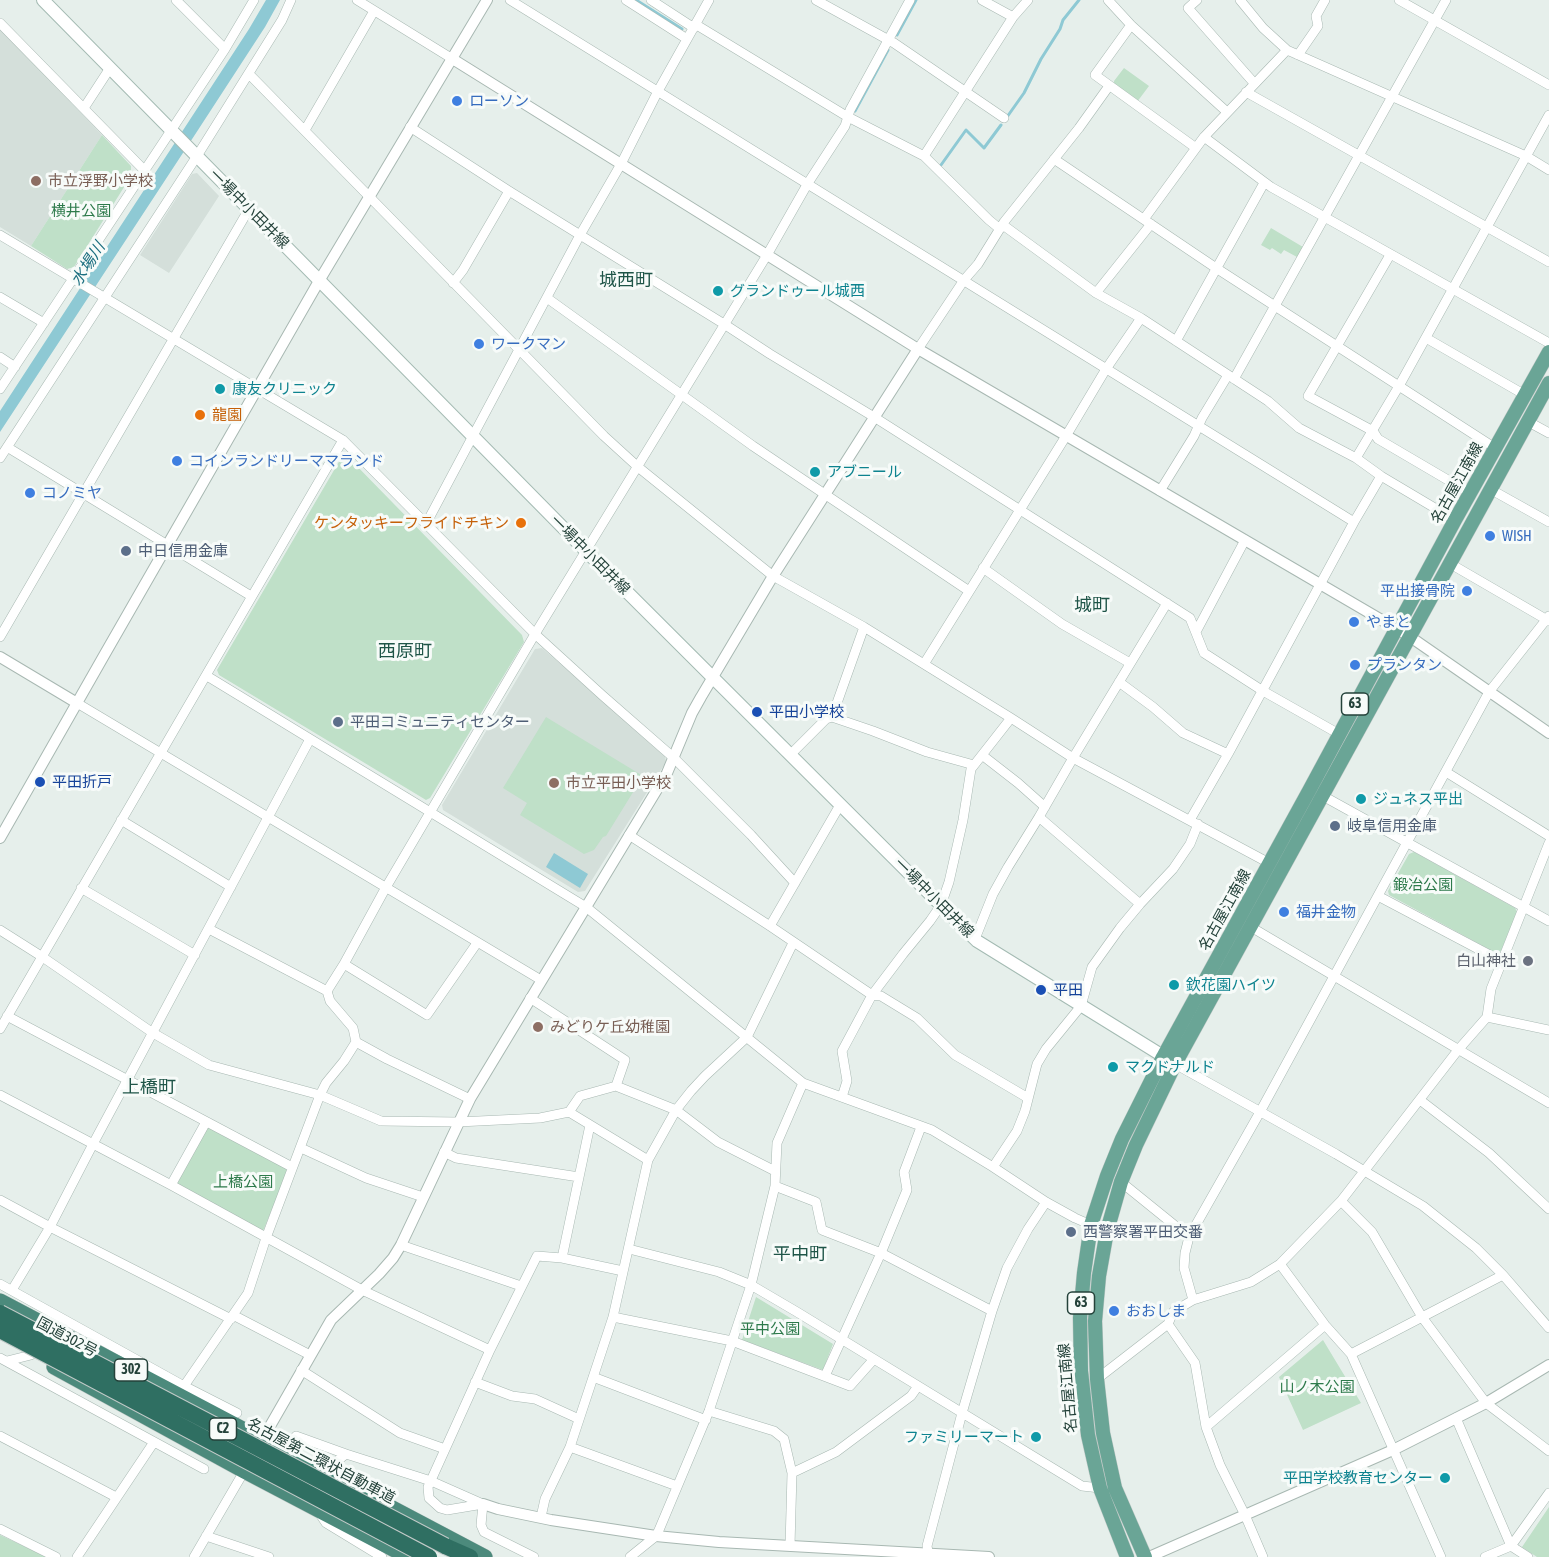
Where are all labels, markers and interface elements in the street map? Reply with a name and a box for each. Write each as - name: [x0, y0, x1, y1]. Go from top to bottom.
- place label: ローソン: [469, 92, 529, 110]
- marker: ローソン: [450, 94, 464, 108]
- street label: 一場中小田井線: [206, 166, 292, 252]
- place label: 市立浮野小学校: [48, 172, 153, 190]
- marker: 市立浮野小学校: [29, 174, 43, 188]
- park label: 横井公園: [51, 202, 111, 220]
- water label: 水場川: [67, 239, 109, 289]
- district label: 城西町: [599, 269, 653, 291]
- place label: グランドゥール城西: [730, 282, 865, 300]
- marker: グランドゥール城西: [711, 284, 725, 298]
- place label: ワークマン: [491, 335, 566, 353]
- marker: ワークマン: [472, 337, 486, 351]
- place label: 康友クリニック: [232, 380, 337, 398]
- marker: 康友クリニック: [213, 382, 227, 396]
- place label: 龍園: [212, 406, 242, 424]
- marker: 龍園: [193, 408, 207, 422]
- street label: 名古屋江南線: [1427, 439, 1487, 527]
- place label: コインランドリーママランド: [189, 452, 384, 470]
- marker: コインランドリーママランド: [170, 454, 184, 468]
- place label: アブニール: [827, 463, 902, 481]
- marker: アブニール: [808, 465, 822, 479]
- place label: コノミヤ: [42, 484, 102, 502]
- marker: コノミヤ: [23, 486, 37, 500]
- street label: 一場中小田井線: [547, 512, 633, 598]
- place label: ケンタッキーフライドチキン: [314, 514, 509, 532]
- marker: ケンタッキーフライドチキン: [514, 516, 528, 530]
- place label: WISH: [1502, 527, 1532, 545]
- marker: WISH: [1483, 529, 1497, 543]
- place label: 中日信用金庫: [138, 542, 228, 560]
- marker: 中日信用金庫: [119, 544, 133, 558]
- place label: 平出接骨院: [1380, 582, 1455, 600]
- marker: 平出接骨院: [1460, 584, 1474, 598]
- district label: 城町: [1074, 594, 1110, 616]
- place label: やまと: [1366, 613, 1411, 631]
- marker: やまと: [1347, 615, 1361, 629]
- district label: 西原町: [378, 640, 432, 662]
- place label: プランタン: [1367, 656, 1442, 674]
- marker: プランタン: [1348, 658, 1362, 672]
- road number: 63: [1342, 693, 1368, 715]
- place label: 平田小学校: [769, 703, 844, 721]
- marker: 平田小学校: [750, 705, 764, 719]
- place label: 平田コミュニティセンター: [350, 713, 530, 731]
- marker: 平田コミュニティセンター: [331, 715, 345, 729]
- place label: 平田折戸: [52, 773, 112, 791]
- place label: 市立平田小学校: [566, 774, 671, 792]
- marker: 平田折戸: [33, 775, 47, 789]
- marker: 市立平田小学校: [547, 776, 561, 790]
- place label: ジュネス平出: [1373, 790, 1463, 808]
- marker: ジュネス平出: [1354, 792, 1368, 806]
- place label: 岐阜信用金庫: [1347, 817, 1437, 835]
- marker: 岐阜信用金庫: [1328, 819, 1342, 833]
- street label: 一場中小田井線: [891, 855, 977, 941]
- street label: 名古屋江南線: [1195, 866, 1255, 954]
- park label: 鍛冶公園: [1393, 876, 1453, 894]
- place label: 福井金物: [1296, 903, 1356, 921]
- marker: 福井金物: [1277, 905, 1291, 919]
- place label: 白山神社: [1456, 952, 1516, 970]
- marker: 白山神社: [1521, 954, 1535, 968]
- place label: 欽花園ハイツ: [1186, 976, 1276, 994]
- marker: 欽花園ハイツ: [1167, 978, 1181, 992]
- place label: 平田: [1053, 981, 1083, 999]
- marker: 平田: [1034, 983, 1048, 997]
- place label: みどりケ丘幼稚園: [550, 1018, 670, 1036]
- marker: みどりケ丘幼稚園: [531, 1020, 545, 1034]
- place label: マクドナルド: [1125, 1058, 1215, 1076]
- marker: マクドナルド: [1106, 1060, 1120, 1074]
- district label: 上橋町: [122, 1076, 176, 1098]
- park label: 上橋公園: [213, 1173, 273, 1191]
- place label: 西警察署平田交番: [1083, 1223, 1203, 1241]
- marker: 西警察署平田交番: [1064, 1225, 1078, 1239]
- district label: 平中町: [773, 1243, 827, 1265]
- road number: 63: [1068, 1292, 1094, 1314]
- place label: おおしま: [1126, 1302, 1186, 1320]
- marker: おおしま: [1107, 1304, 1121, 1318]
- street label: 国道302号: [34, 1314, 100, 1360]
- park label: 平中公園: [740, 1320, 800, 1338]
- street label: 名古屋江南線: [1055, 1342, 1081, 1434]
- road number: 302: [114, 1359, 148, 1381]
- park label: 山ノ木公園: [1280, 1378, 1354, 1396]
- street label: 名古屋第二環状自動車道: [244, 1414, 398, 1508]
- road number: C2: [210, 1418, 236, 1440]
- place label: ファミリーマート: [904, 1428, 1024, 1446]
- marker: ファミリーマート: [1029, 1430, 1043, 1444]
- place label: 平田学校教育センター: [1283, 1469, 1433, 1487]
- marker: 平田学校教育センター: [1438, 1471, 1452, 1485]

